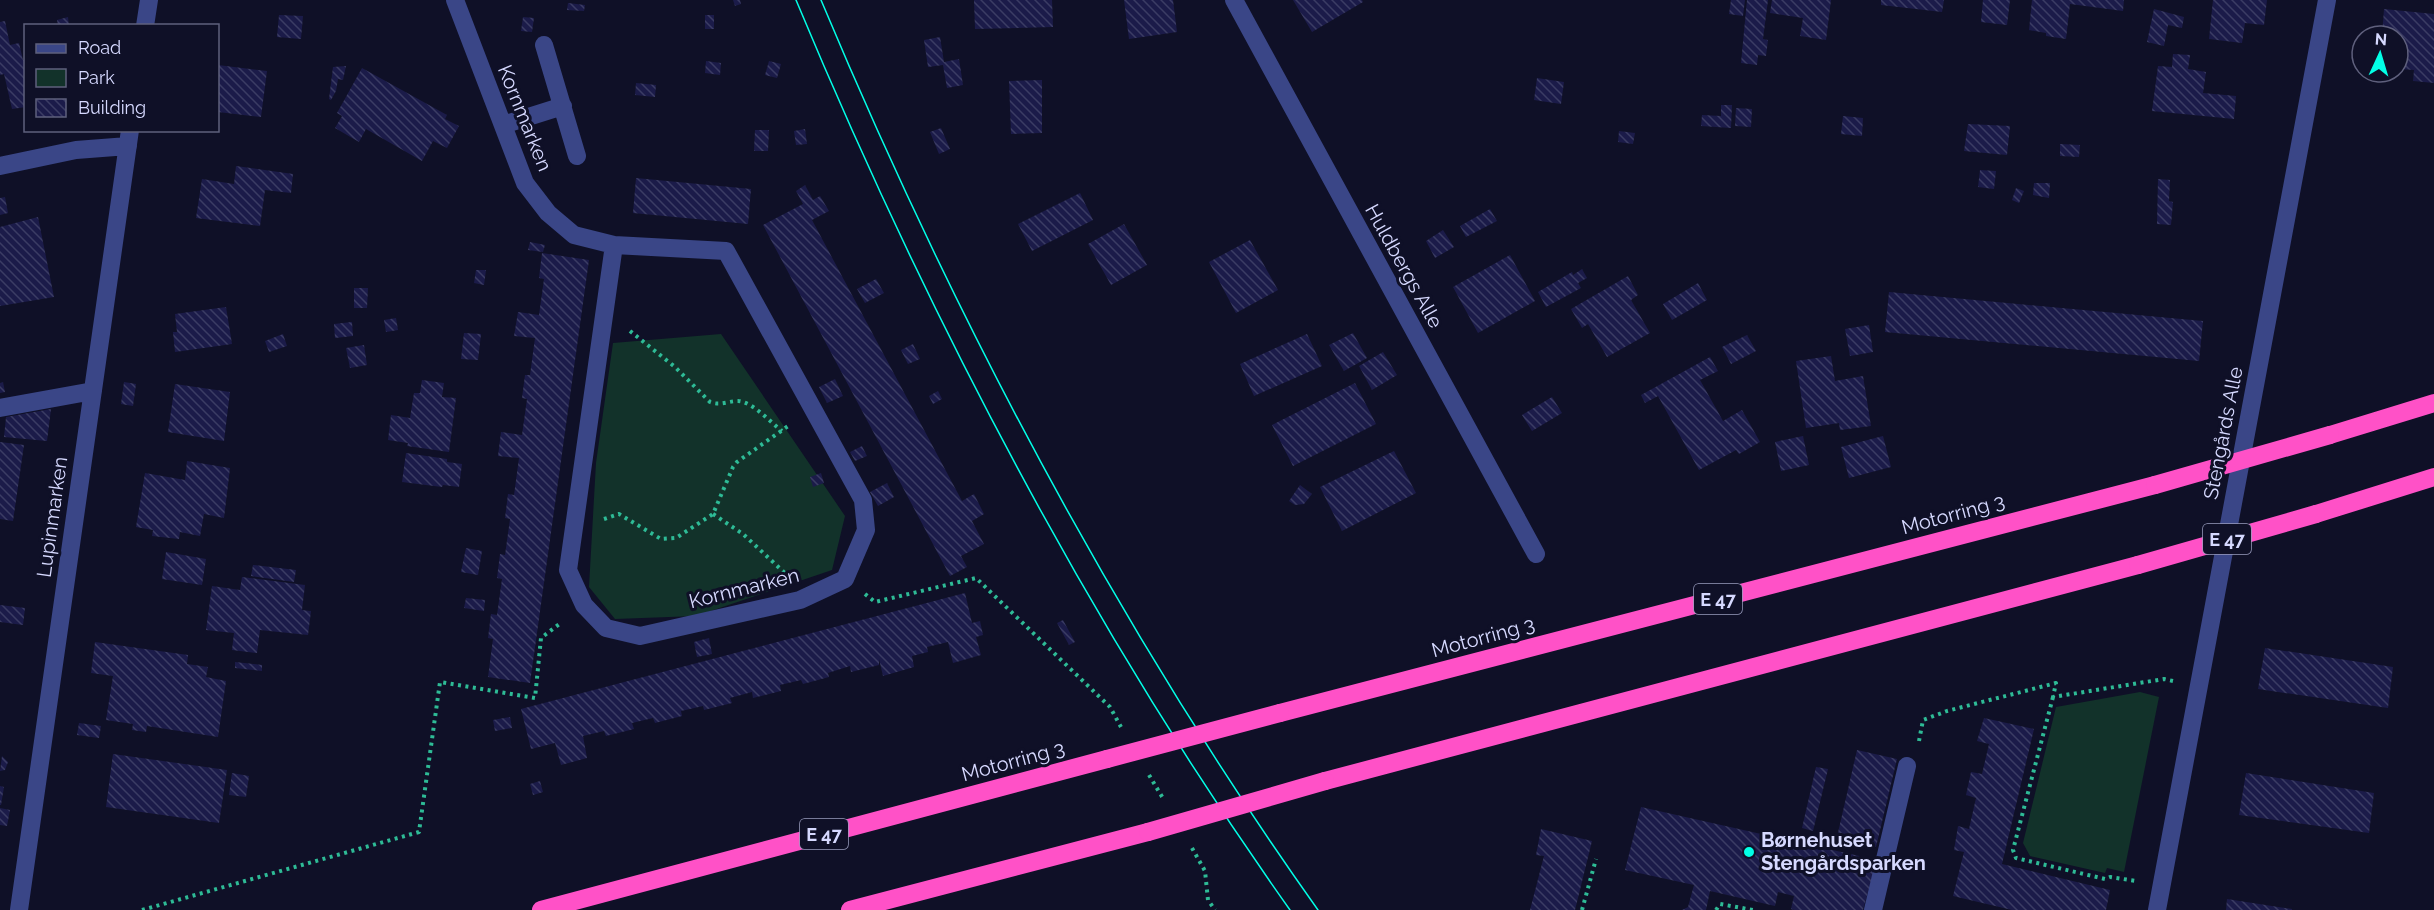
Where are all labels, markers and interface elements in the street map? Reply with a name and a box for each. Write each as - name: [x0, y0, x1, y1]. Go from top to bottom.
- legend: [24, 24, 219, 132]
- north arrow: [2350, 24, 2410, 84]
- text: N: [2374, 30, 2388, 49]
- text: Road: [78, 37, 121, 58]
- street label: Kornmarken: [493, 61, 557, 175]
- text: Park: [78, 67, 115, 88]
- text: Building: [78, 97, 146, 118]
- street label: Huldbergs Alle: [1360, 200, 1448, 332]
- street label: Stengårds Alle: [2198, 364, 2248, 501]
- street label: Lupinmarken: [32, 455, 72, 579]
- street label: Motorring 3: [1899, 489, 2007, 539]
- road number: E 47: [2203, 524, 2251, 554]
- street label: Kornmarken: [686, 563, 802, 613]
- road number: E 47: [1694, 584, 1742, 614]
- street label: Motorring 3: [1429, 612, 1537, 662]
- street label: Motorring 3: [959, 736, 1067, 786]
- road number: E 47: [800, 819, 848, 849]
- place label: Børnehuset Stengårdsparken: [1761, 828, 1926, 875]
- marker: Børnehuset Stengårdsparken: [1742, 845, 1756, 859]

